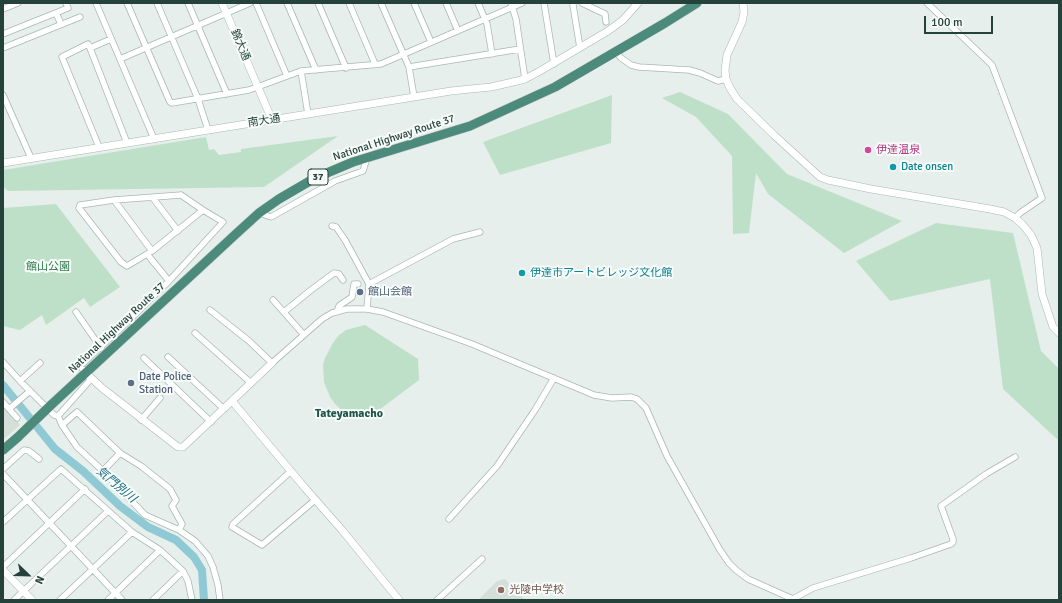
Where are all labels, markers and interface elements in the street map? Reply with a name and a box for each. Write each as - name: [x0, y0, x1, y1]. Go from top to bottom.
- scale bar: [926, 8, 995, 34]
- text: 100 m: [931, 15, 963, 30]
- street label: 錦大通: [227, 27, 253, 63]
- street label: 南大通: [247, 112, 281, 130]
- street label: National Highway Route 37: [331, 112, 457, 164]
- place label: 伊達温泉: [876, 143, 920, 157]
- marker: 伊達温泉: [863, 145, 873, 155]
- place label: Date onsen: [901, 160, 953, 174]
- marker: Date onsen: [888, 162, 898, 172]
- road number: 37: [308, 169, 328, 185]
- park label: 館山公園: [26, 260, 70, 274]
- place label: 伊達市アートビレッジ文化館: [530, 266, 672, 280]
- marker: 伊達市アートビレッジ文化館: [517, 268, 527, 278]
- street label: National Highway Route 37: [66, 280, 168, 376]
- place label: 館山会館: [368, 285, 412, 299]
- marker: 館山会館: [355, 287, 365, 297]
- place label: Date Police Station: [139, 370, 192, 396]
- marker: Date Police Station: [126, 378, 136, 388]
- district label: Tateyamacho: [315, 407, 383, 421]
- water label: 気門別川: [93, 464, 139, 506]
- north arrow: [8, 555, 48, 595]
- text: N: [32, 574, 47, 586]
- place label: 光陵中学校: [509, 583, 564, 597]
- marker: 光陵中学校: [496, 585, 506, 595]

